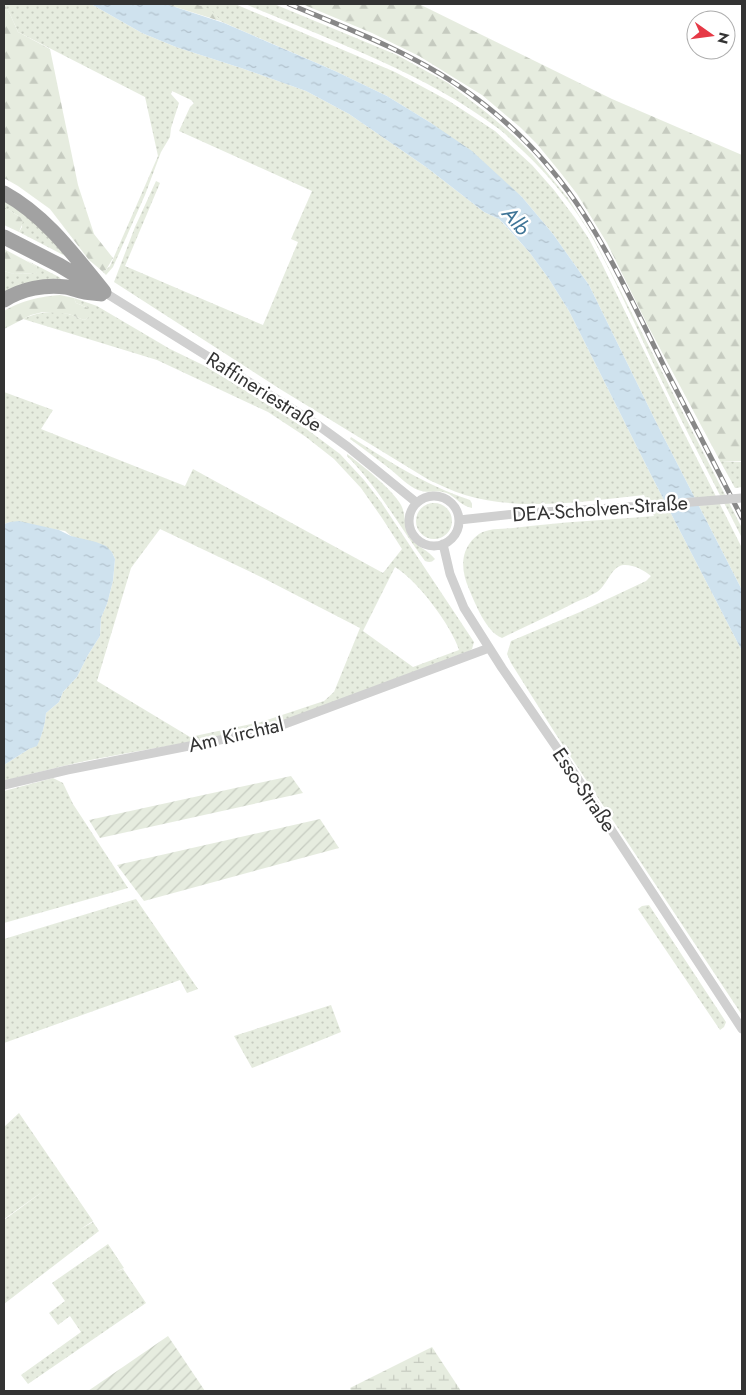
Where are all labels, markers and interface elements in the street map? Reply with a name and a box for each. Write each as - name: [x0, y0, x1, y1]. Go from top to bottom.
- north arrow: [686, 10, 736, 60]
- text: N: [713, 30, 735, 46]
- water label: Alb: [494, 199, 537, 242]
- street label: Raffineriestraße: [201, 345, 327, 439]
- street label: DEA-Scholven-Straße: [511, 488, 689, 530]
- street label: Am Kirchtal: [186, 710, 286, 760]
- street label: Esso-Straße: [545, 742, 623, 838]

